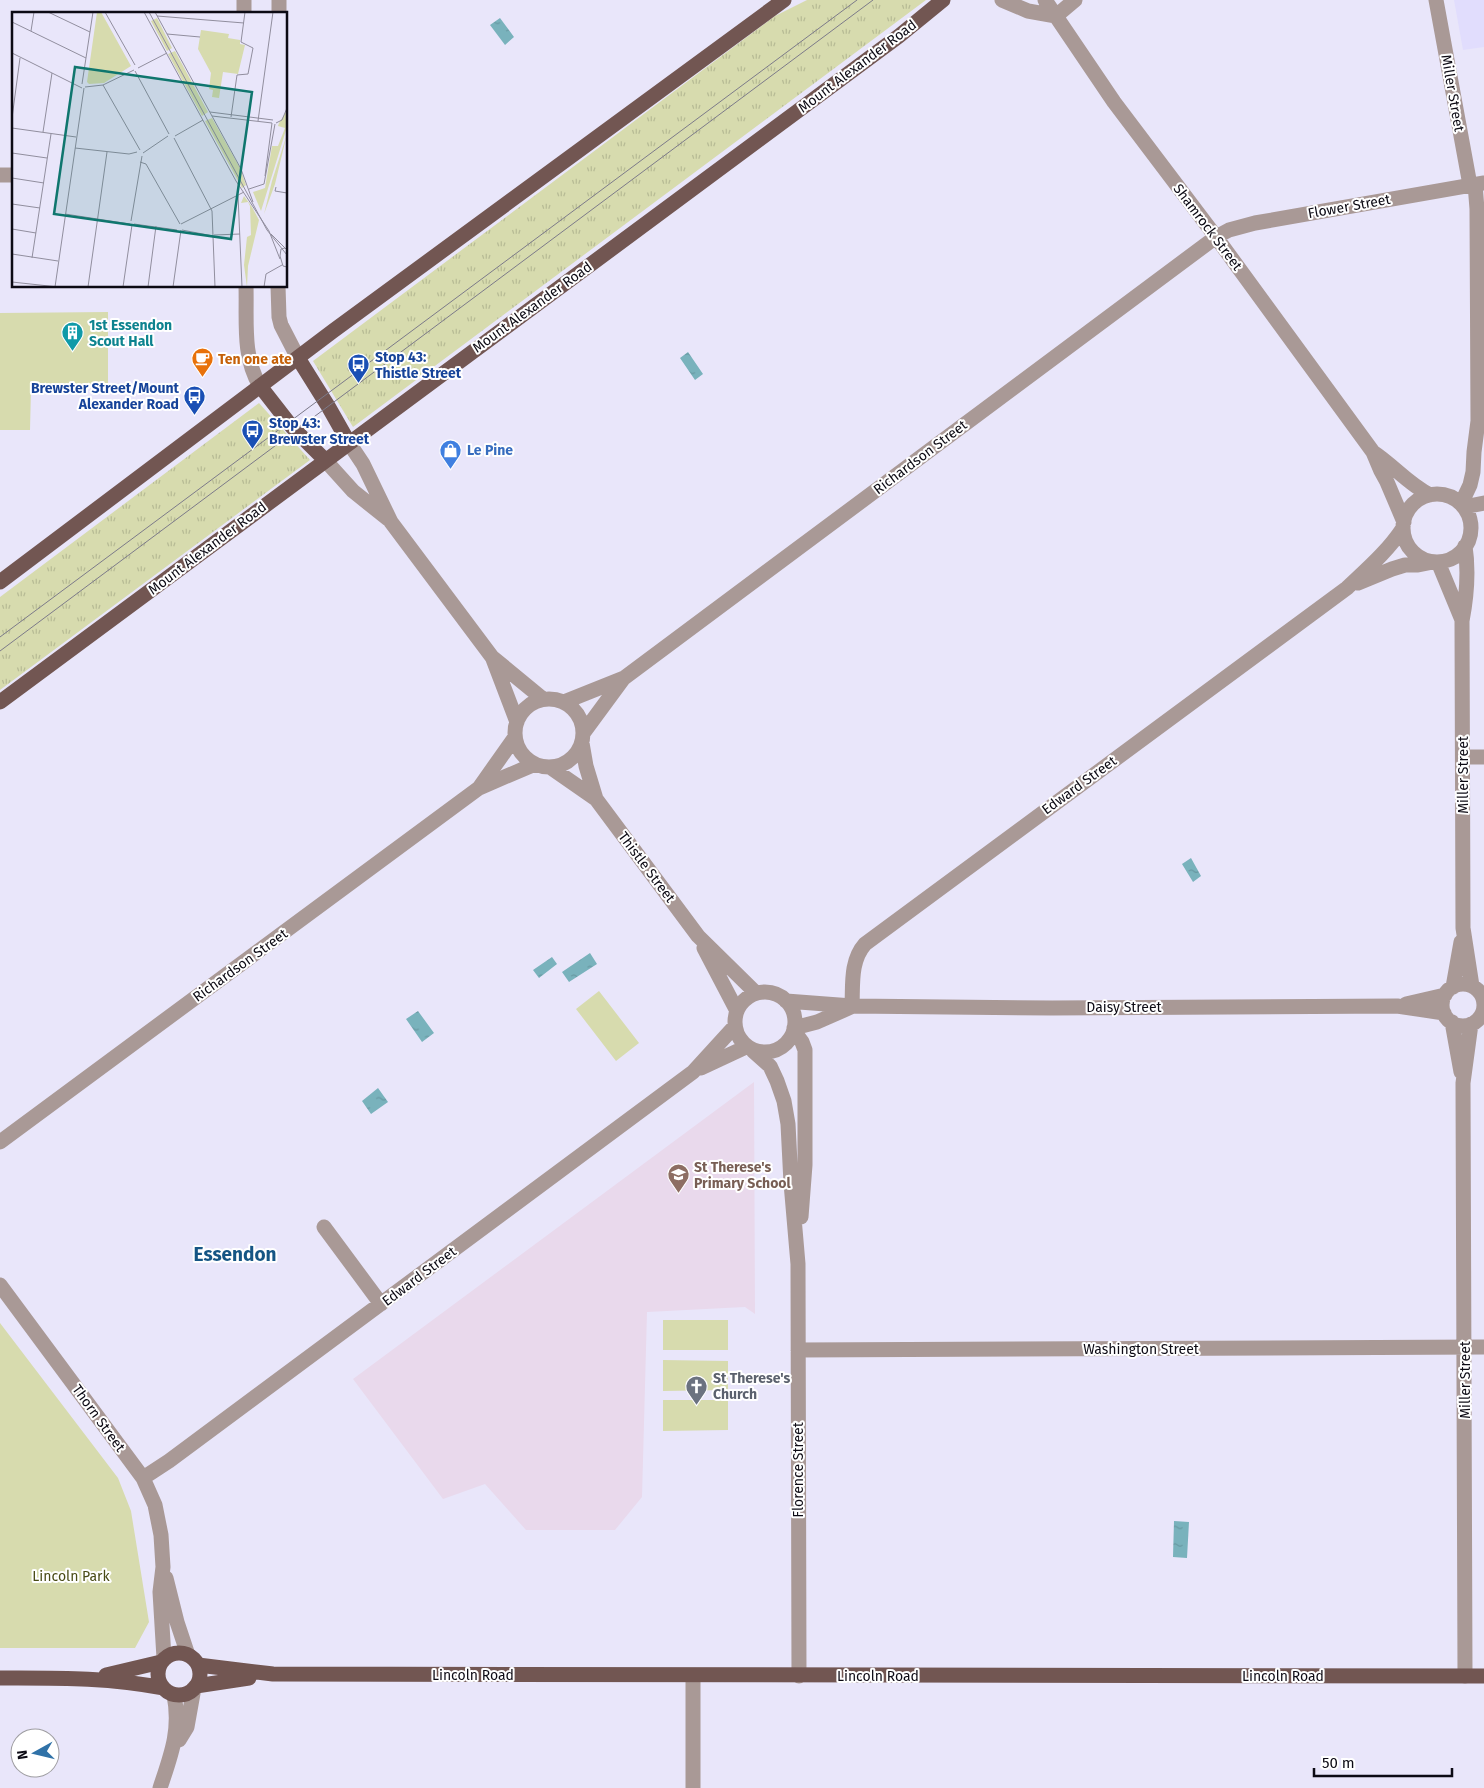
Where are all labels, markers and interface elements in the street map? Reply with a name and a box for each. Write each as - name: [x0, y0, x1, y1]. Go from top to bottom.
- inset map: [12, 12, 288, 288]
- street label: Mount Alexander Road: [795, 16, 920, 116]
- street label: Miller Street: [1437, 53, 1468, 134]
- street label: Shamrock Street: [1169, 181, 1246, 275]
- street label: Flower Street: [1306, 191, 1393, 222]
- street label: Mount Alexander Road: [469, 258, 595, 356]
- place label: 1st Essendon Scout Hall: [89, 317, 172, 350]
- building icon: 1st Essendon Scout Hall: [61, 321, 85, 352]
- cafe icon: Ten one ate: [190, 347, 214, 378]
- place label: Stop 43: Thistle Street: [375, 349, 462, 382]
- place label: Ten one ate: [218, 351, 292, 368]
- bus stop icon: Stop 43: Thistle Street: [347, 353, 371, 384]
- place label: Brewster Street/Mount Alexander Road: [31, 380, 180, 413]
- bus stop icon: Brewster Street/Mount Alexander Road: [183, 384, 207, 415]
- place label: Stop 43: Brewster Street: [269, 415, 370, 448]
- street label: Richardson Street: [870, 416, 971, 498]
- bus stop icon: Stop 43: Brewster Street: [241, 419, 265, 450]
- shop icon: Le Pine: [439, 438, 463, 469]
- place label: Le Pine: [467, 442, 513, 459]
- street label: Mount Alexander Road: [145, 498, 270, 598]
- street label: Miller Street: [1455, 735, 1472, 814]
- street label: Edward Street: [1039, 752, 1121, 818]
- street label: Thistle Street: [614, 829, 679, 907]
- street label: Richardson Street: [190, 925, 292, 1005]
- street label: Daisy Street: [1086, 999, 1163, 1016]
- place label: St Therese's Primary School: [694, 1159, 792, 1192]
- school or university icon: St Therese's Primary School: [666, 1163, 690, 1194]
- district label: Essendon: [193, 1243, 277, 1266]
- street label: Edward Street: [379, 1243, 460, 1310]
- street label: Miller Street: [1457, 1340, 1474, 1419]
- street label: Washington Street: [1083, 1341, 1200, 1358]
- place label: St Therese's Church: [713, 1370, 791, 1403]
- church icon: St Therese's Church: [685, 1374, 709, 1405]
- street label: Thorn Street: [69, 1381, 129, 1456]
- street label: Florence Street: [790, 1421, 807, 1518]
- park label: Lincoln Park: [32, 1568, 110, 1585]
- street label: Lincoln Road: [432, 1667, 514, 1684]
- street label: Lincoln Road: [837, 1668, 919, 1685]
- street label: Lincoln Road: [1242, 1668, 1324, 1685]
- north arrow: [10, 1728, 60, 1778]
- scale bar: [1314, 1746, 1452, 1778]
- text: N: [14, 1749, 32, 1761]
- text: 50 m: [1322, 1754, 1355, 1772]

